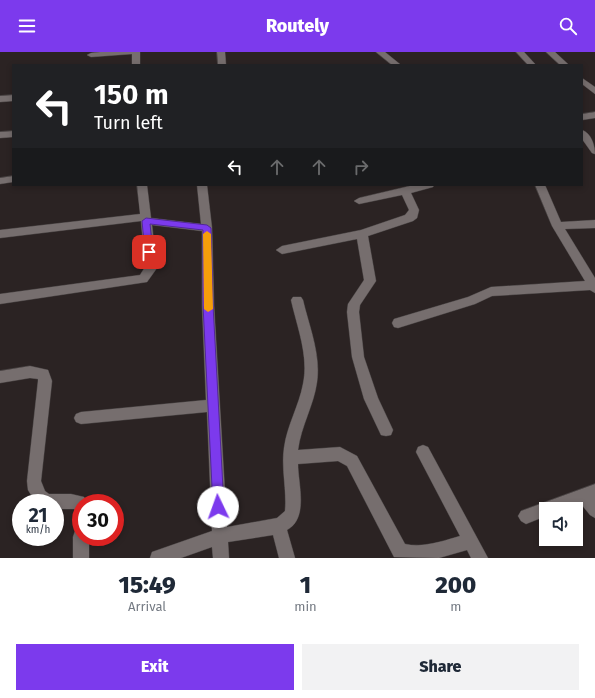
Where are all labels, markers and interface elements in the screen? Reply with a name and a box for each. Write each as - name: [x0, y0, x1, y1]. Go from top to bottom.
- icon: menu: [16, 15, 38, 37]
- text: Routely: [266, 15, 329, 37]
- icon: search: [557, 15, 579, 37]
- text: 150 m: [94, 78, 169, 111]
- icon: left: [28, 80, 80, 132]
- text: Turn left: [94, 112, 163, 134]
- icon: left: [224, 156, 246, 178]
- icon: ahead: [266, 156, 288, 178]
- icon: ahead: [308, 156, 330, 178]
- icon: right: [350, 156, 372, 178]
- pin: [132, 235, 166, 269]
- icon: arrive: [138, 241, 160, 263]
- position arrow: [197, 486, 239, 528]
- speed limit sign: 30: [72, 494, 124, 546]
- map controls: [539, 502, 583, 546]
- button: sound: [539, 502, 583, 546]
- text: 21: [28, 503, 48, 527]
- text: km/h: [26, 524, 50, 536]
- text: 15:49: [119, 571, 176, 599]
- text: 1: [300, 571, 311, 599]
- text: 200: [435, 571, 476, 599]
- text: Arrival: [128, 599, 166, 614]
- text: min: [294, 599, 317, 614]
- text: m: [450, 599, 461, 614]
- button: Exit: [16, 644, 294, 690]
- button: Share: [302, 644, 579, 690]

